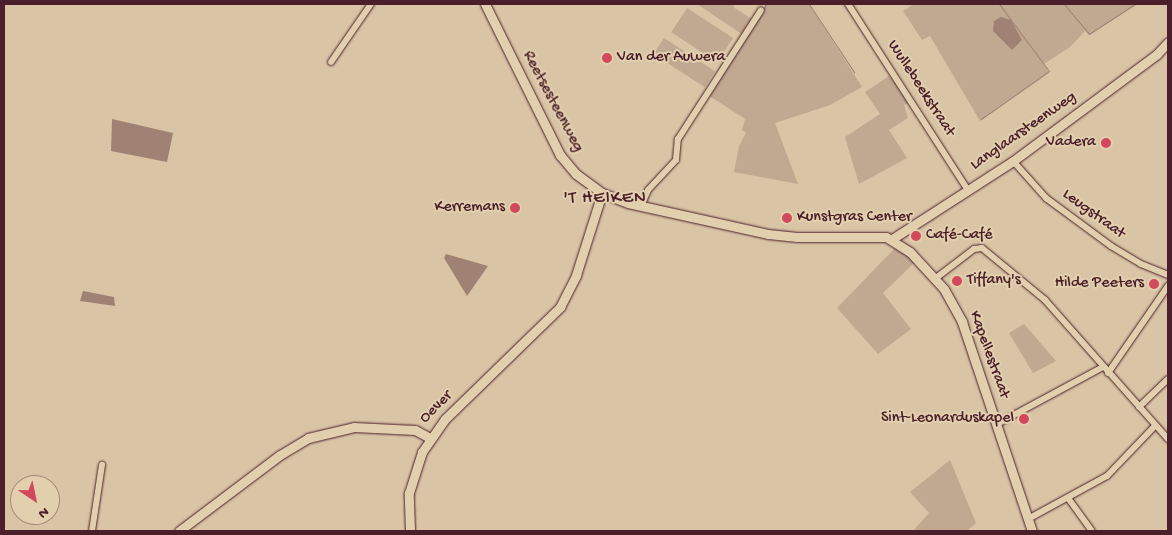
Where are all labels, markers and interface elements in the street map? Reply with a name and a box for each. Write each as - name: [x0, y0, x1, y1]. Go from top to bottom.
- street label: Wullebeekstraat: [882, 37, 958, 141]
- street label: Reetsesteenweg: [517, 48, 587, 156]
- place label: Van der Auwera: [617, 48, 725, 68]
- marker: Van der Auwera: [601, 52, 613, 64]
- street label: Langlaarsteenweg: [967, 88, 1081, 176]
- place label: Vadera: [1046, 133, 1096, 153]
- marker: Vadera: [1100, 137, 1112, 149]
- street label: Leugstraat: [1058, 186, 1128, 244]
- district label: 'T HEIKEN: [562, 188, 648, 210]
- place label: Kerremans: [435, 198, 505, 218]
- marker: Kerremans: [509, 202, 521, 214]
- place label: Kunstgras Center: [797, 208, 912, 228]
- marker: Kunstgras Center: [781, 212, 793, 224]
- place label: Café-Café: [926, 226, 992, 246]
- marker: Café-Café: [910, 230, 922, 242]
- place label: Tiffany's: [967, 271, 1021, 291]
- place label: Hilde Peeters: [1055, 274, 1144, 294]
- marker: Tiffany's: [951, 275, 963, 287]
- marker: Hilde Peeters: [1148, 278, 1160, 290]
- street label: Kapellestraat: [963, 309, 1013, 401]
- street label: Oever: [416, 387, 458, 429]
- place label: Sint-Leonarduskapel: [881, 409, 1014, 429]
- marker: Sint-Leonarduskapel: [1018, 413, 1030, 425]
- north arrow: [10, 475, 60, 525]
- text: N: [35, 502, 52, 522]

